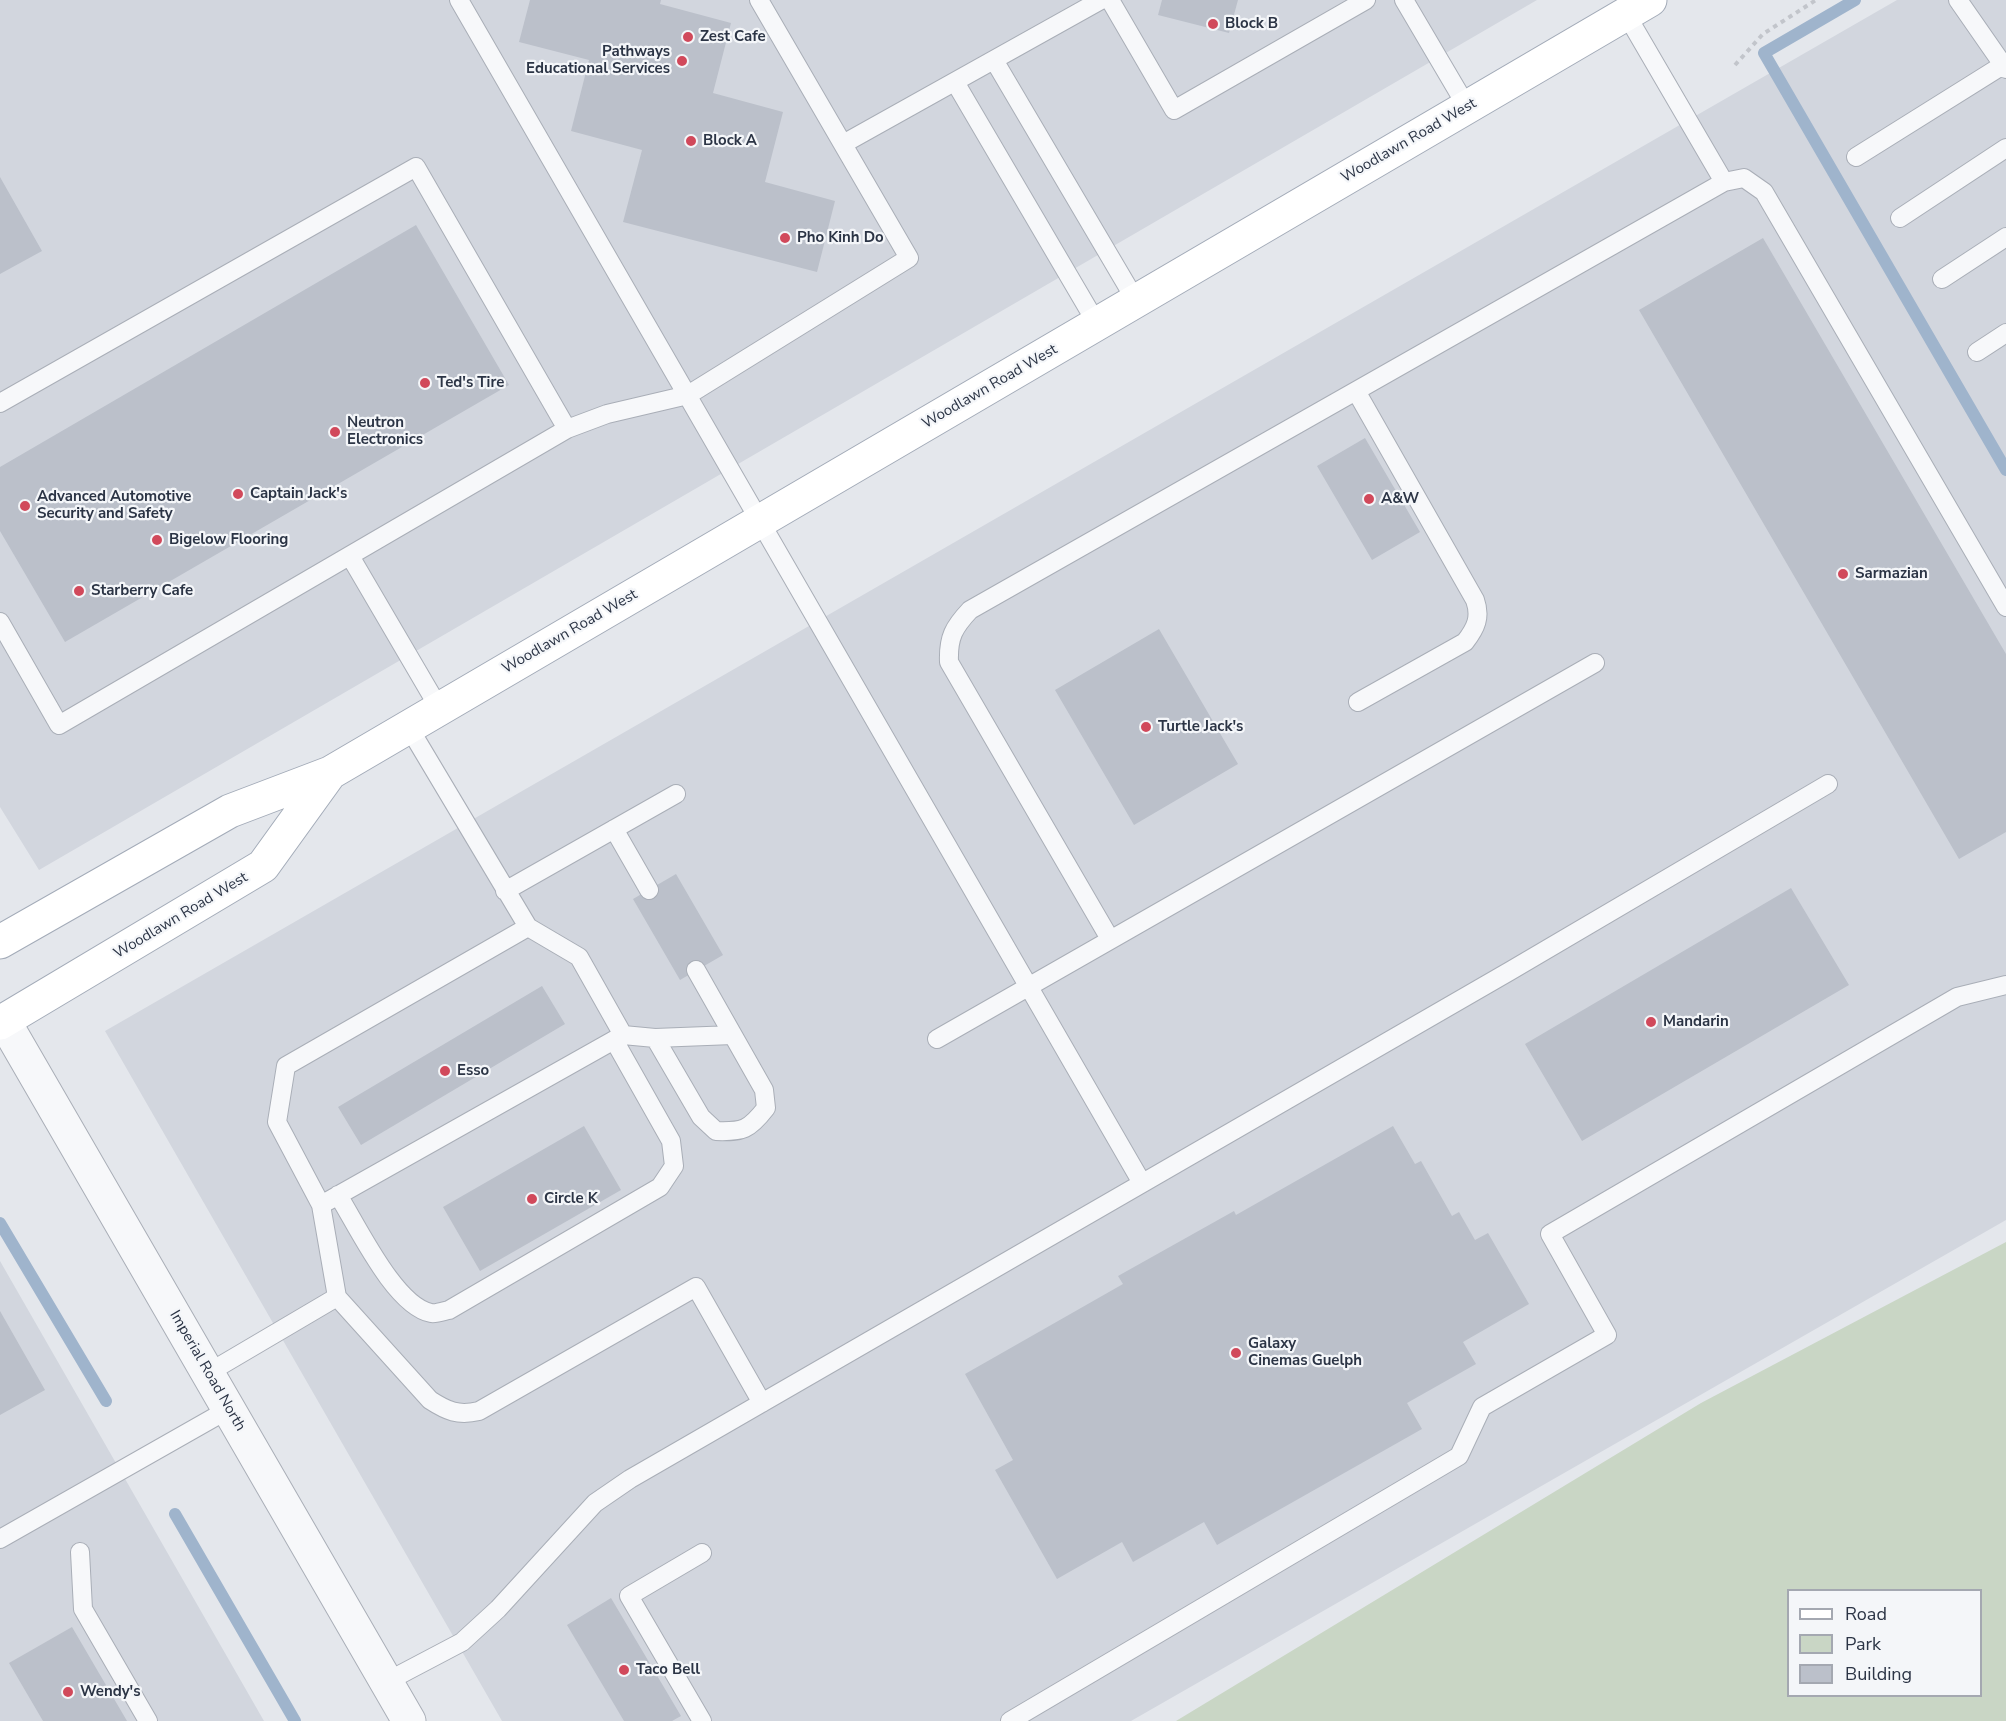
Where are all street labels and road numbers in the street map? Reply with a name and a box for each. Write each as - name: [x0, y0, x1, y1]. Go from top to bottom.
- street label: Woodlawn Road West: [1338, 95, 1480, 187]
- street label: Woodlawn Road West: [919, 341, 1061, 433]
- street label: Woodlawn Road West: [499, 586, 641, 678]
- street label: Woodlawn Road West: [111, 869, 251, 963]
- street label: Imperial Road North: [165, 1308, 249, 1434]

